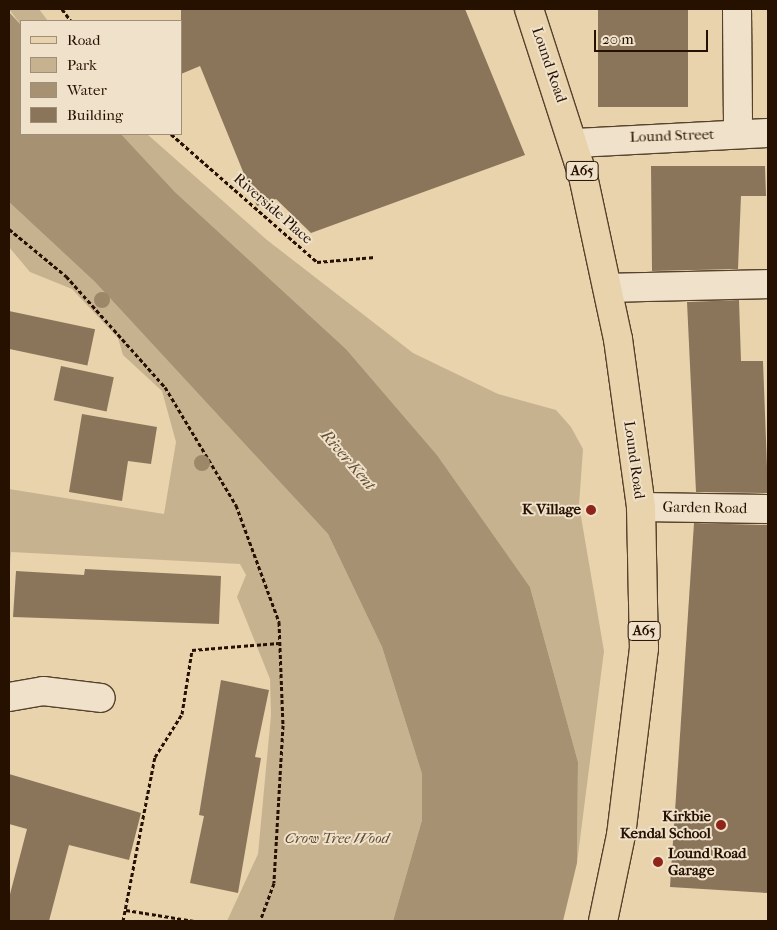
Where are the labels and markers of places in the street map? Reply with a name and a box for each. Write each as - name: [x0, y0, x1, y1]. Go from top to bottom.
- place label: K Village: [522, 501, 581, 519]
- marker: K Village: [585, 504, 597, 516]
- place label: Kirkbie Kendal School: [620, 807, 711, 842]
- marker: Kirkbie Kendal School: [715, 819, 727, 831]
- place label: Lound Road Garage: [668, 844, 746, 879]
- marker: Lound Road Garage: [652, 856, 664, 868]

